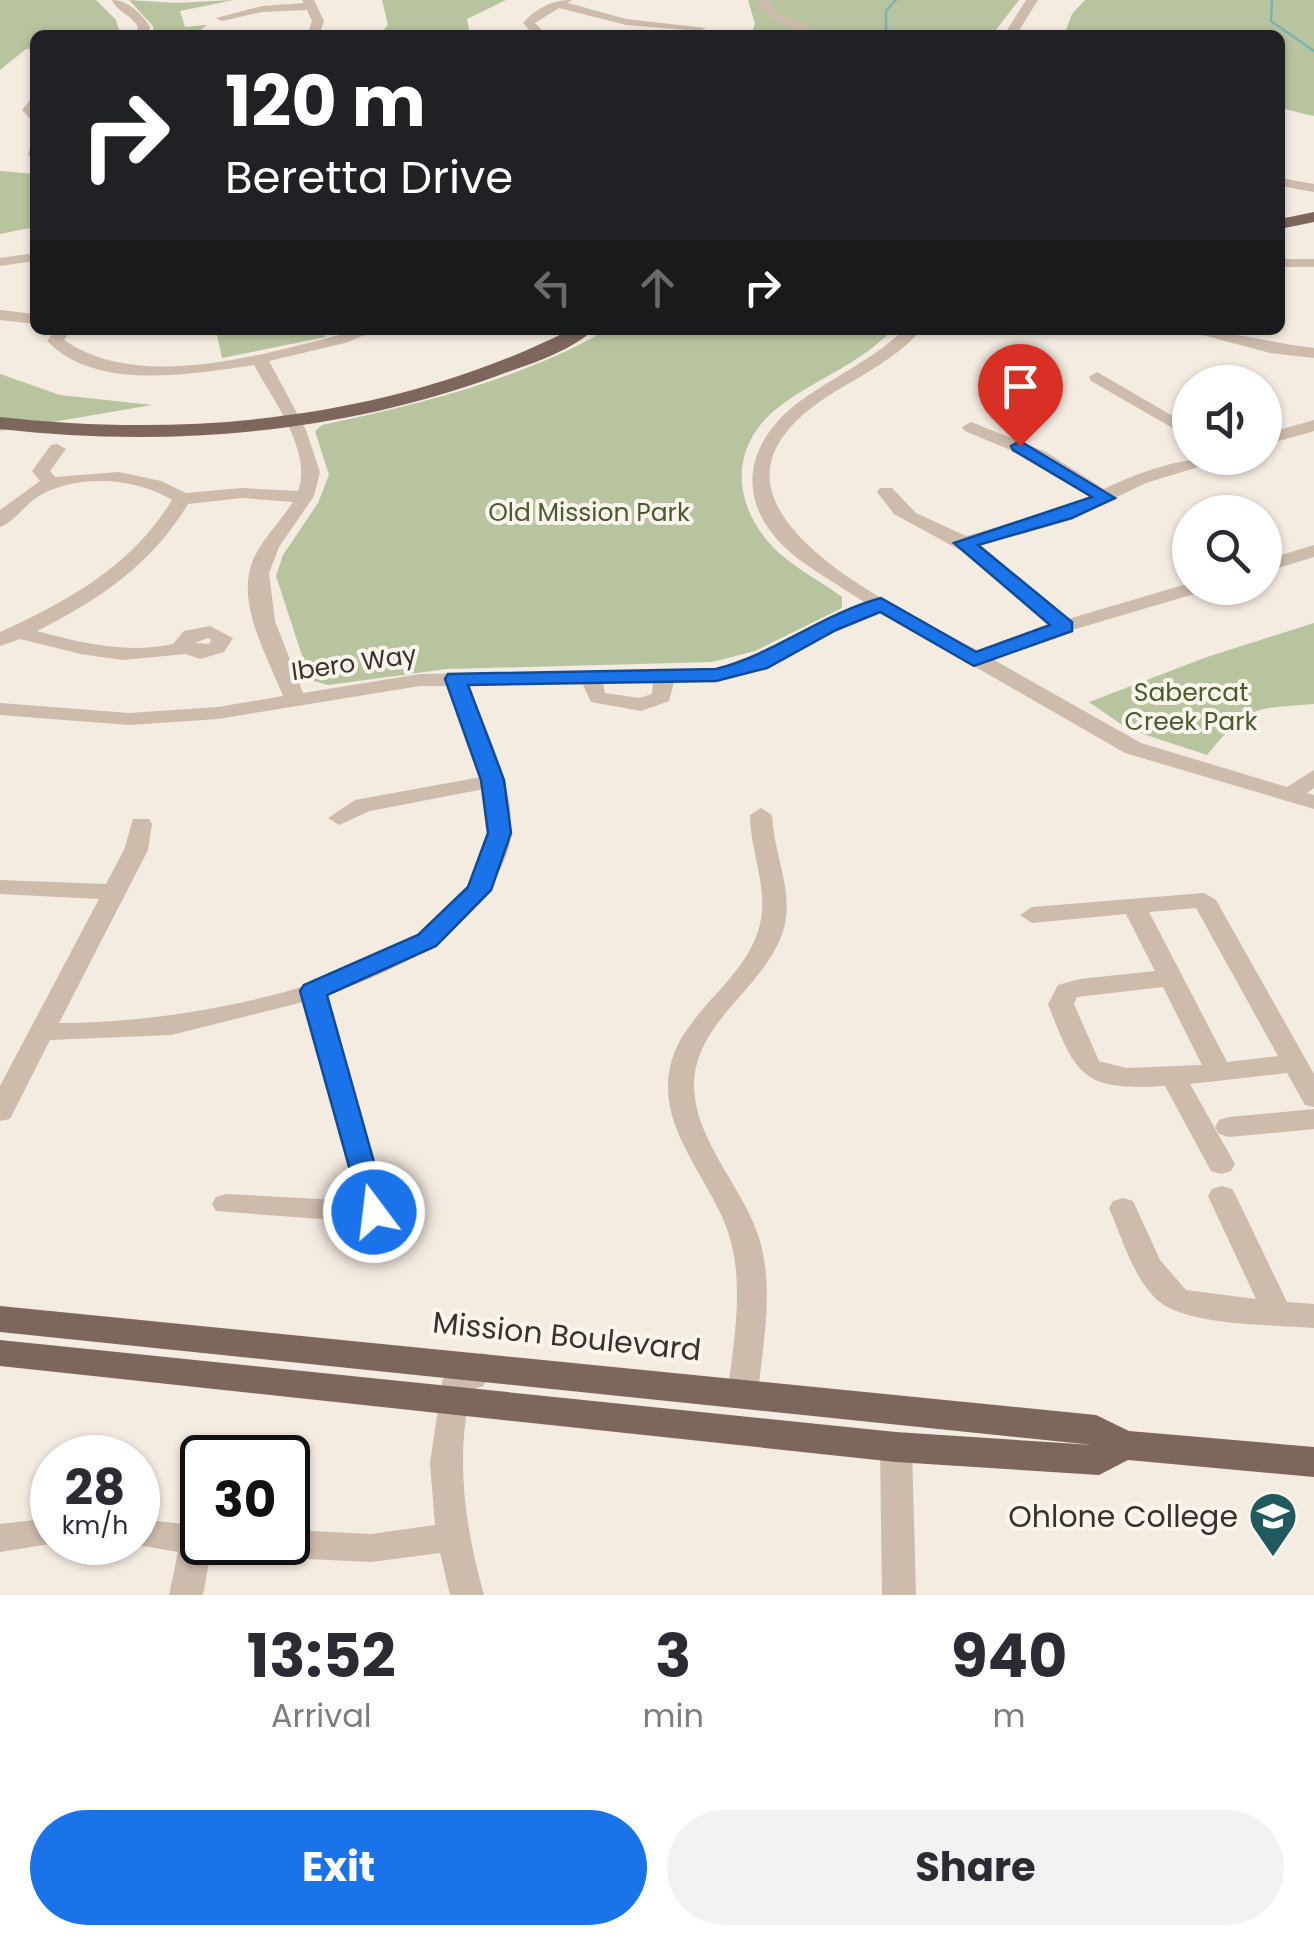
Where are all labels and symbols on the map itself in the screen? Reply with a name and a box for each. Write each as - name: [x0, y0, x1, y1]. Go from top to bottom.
- pin: [978, 344, 1063, 447]
- park label: Old Mission Park: [488, 495, 690, 530]
- street label: Ibero Way: [289, 637, 419, 689]
- park label: Sabercat Creek Park: [1125, 675, 1257, 739]
- position arrow: [322, 1160, 426, 1264]
- street label: Mission Boulevard: [431, 1301, 703, 1371]
- speed limit sign: 30: [180, 1435, 310, 1565]
- school or university icon: Ohlone College: [1247, 1490, 1299, 1558]
- place label: Ohlone College: [1008, 1495, 1238, 1538]

